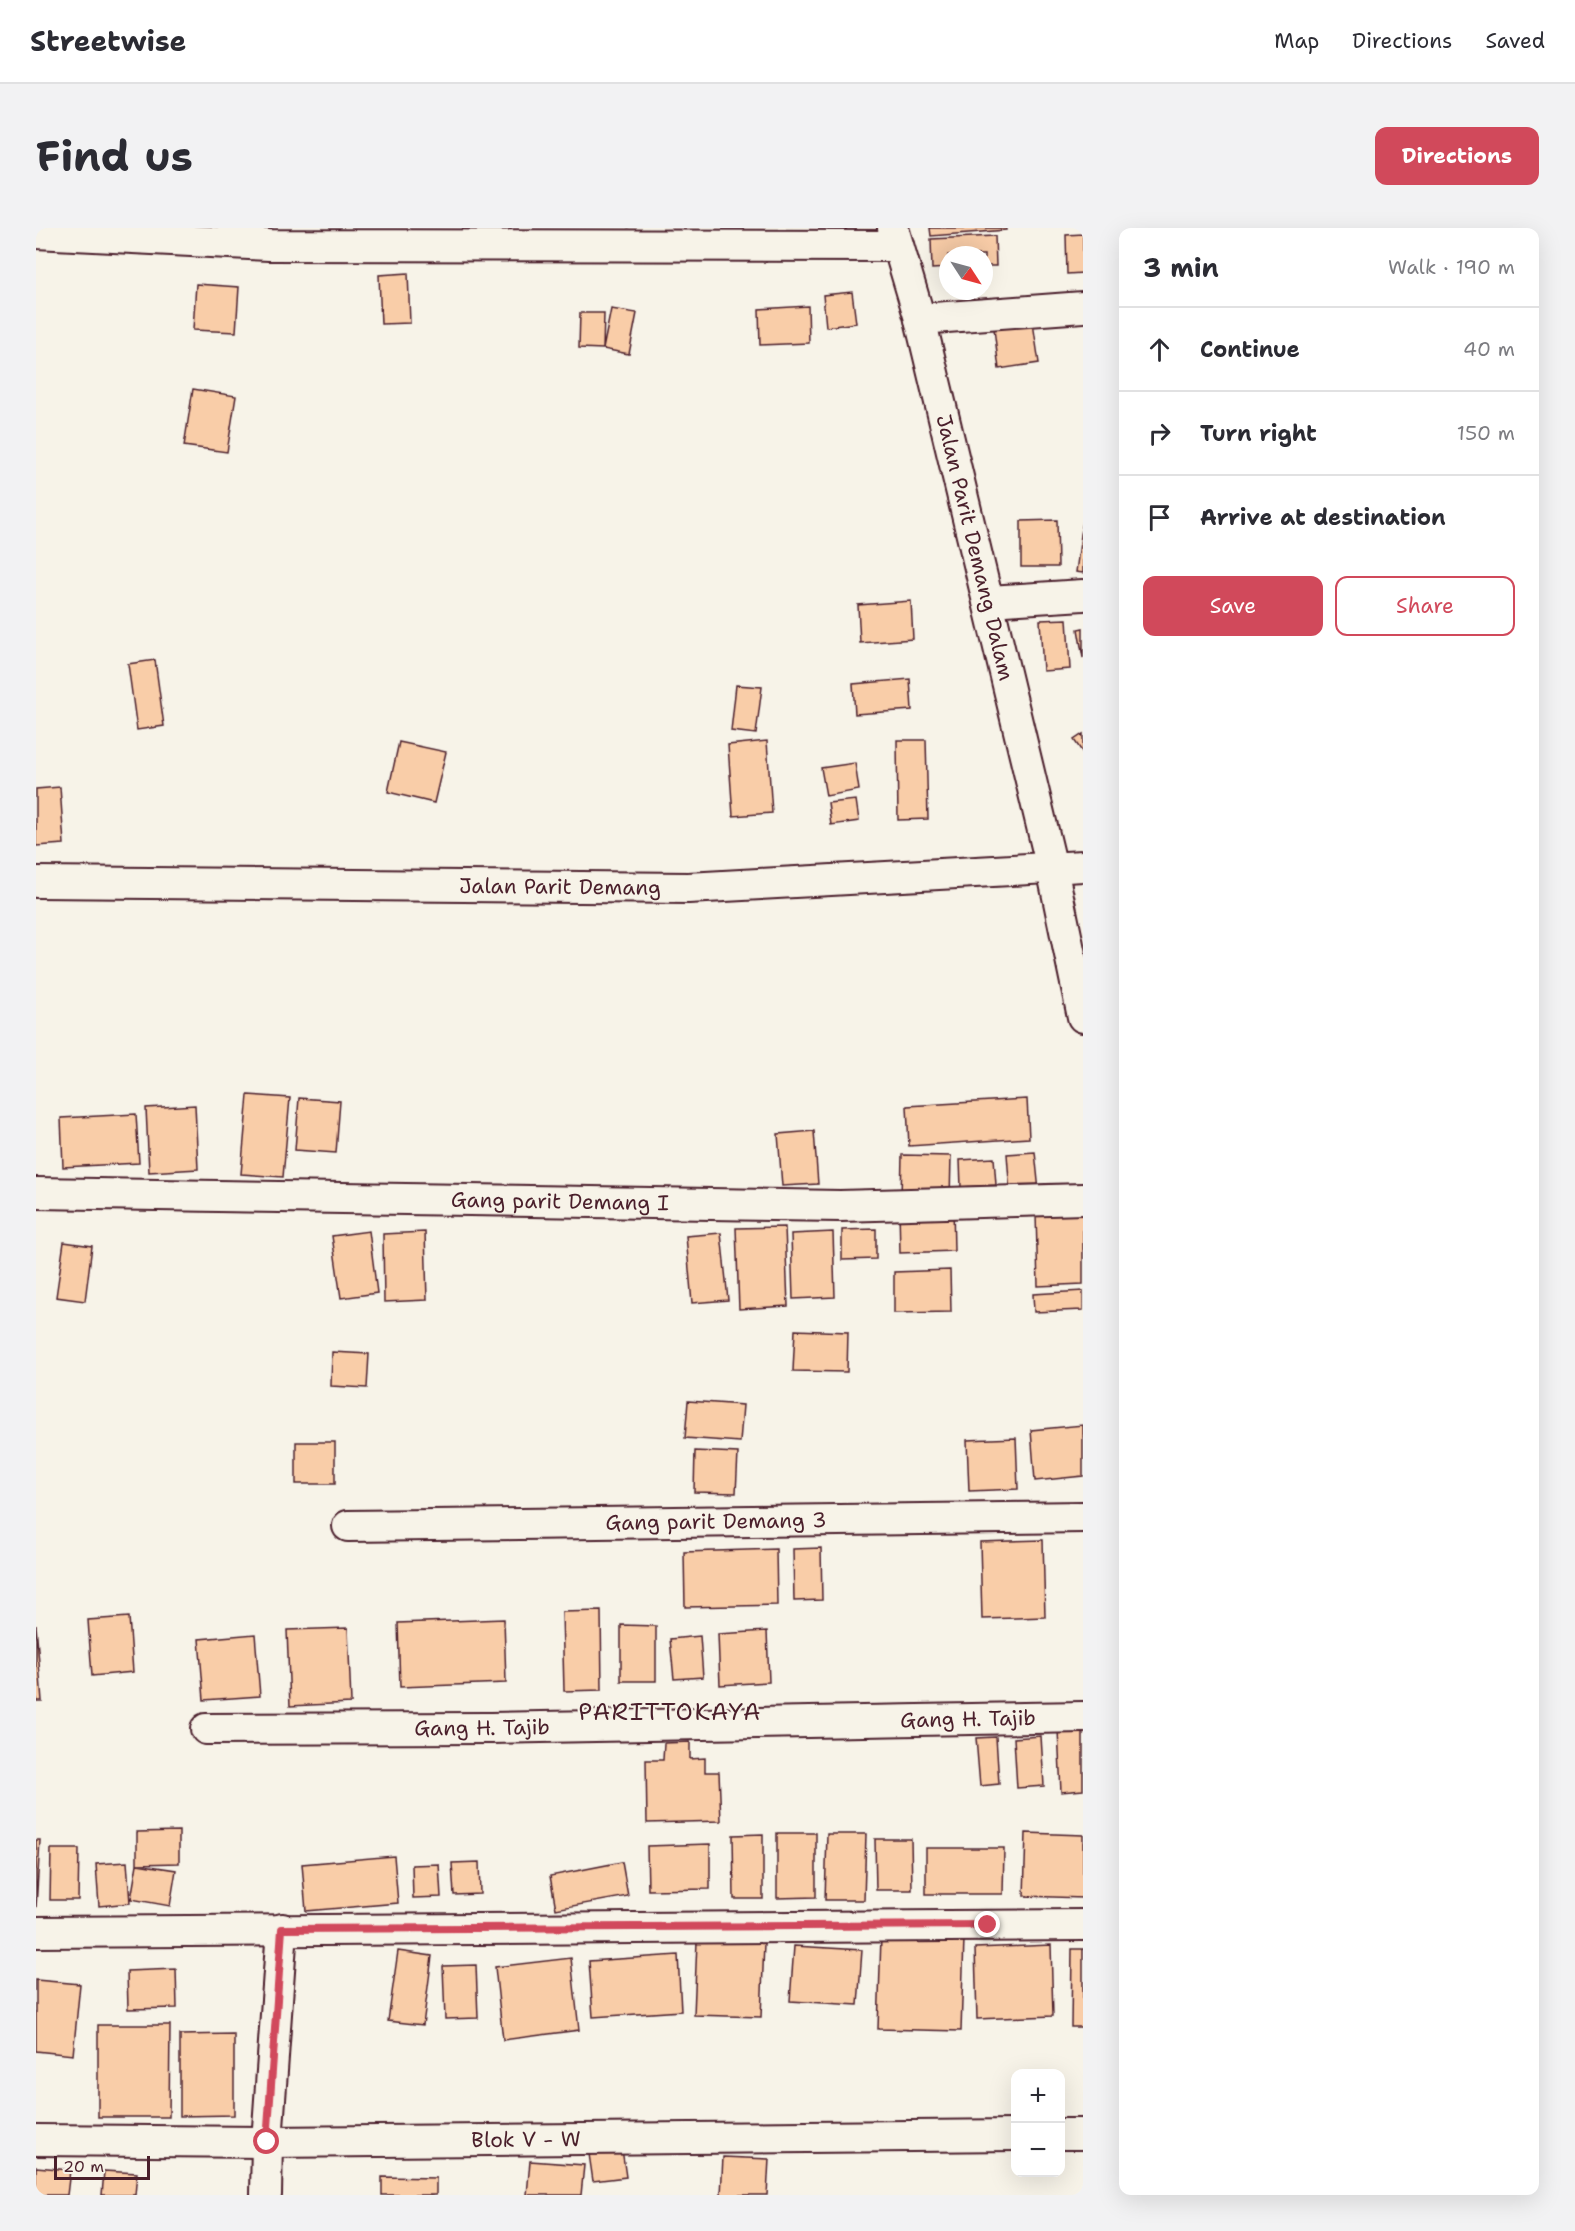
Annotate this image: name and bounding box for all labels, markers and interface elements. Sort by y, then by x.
text: Streetwise [30,22,186,60]
text: Map [1274,27,1319,55]
text: Directions [1352,27,1452,55]
text: Saved [1485,27,1545,55]
button: Directions [1375,127,1539,185]
text: Find us [36,128,193,184]
north arrow [939,246,993,300]
text: 3 min [1143,250,1219,285]
text: Walk · 190 m [1388,254,1515,280]
icon: ahead [1143,333,1176,366]
text: Continue [1200,335,1300,364]
text: 40 m [1463,336,1515,362]
street label: Jalan Parit Demang Dalam [929,412,1020,684]
icon: right [1143,417,1176,450]
text: Turn right [1200,419,1317,448]
text: 150 m [1457,420,1515,446]
icon: arrive [1143,501,1176,534]
text: Arrive at destination [1200,503,1446,532]
button: Save [1143,576,1323,636]
button: Share [1335,576,1515,636]
street label: Jalan Parit Demang [459,872,661,902]
street label: Gang parit Demang I [451,1186,669,1217]
street label: Gang parit Demang 3 [605,1506,827,1537]
district label: PARITTOKAYA [578,1696,762,1728]
street label: Gang H. Tajib [900,1704,1036,1734]
street label: Gang H. Tajib [414,1713,550,1742]
route end [974,1911,1000,1937]
map controls [1011,2069,1065,2177]
button: + [1011,2069,1065,2123]
button: − [1011,2123,1065,2177]
street label: Blok V - W [471,2125,581,2154]
route start [253,2128,279,2154]
scale bar [54,2153,150,2180]
text: 20 m [63,2156,104,2177]

